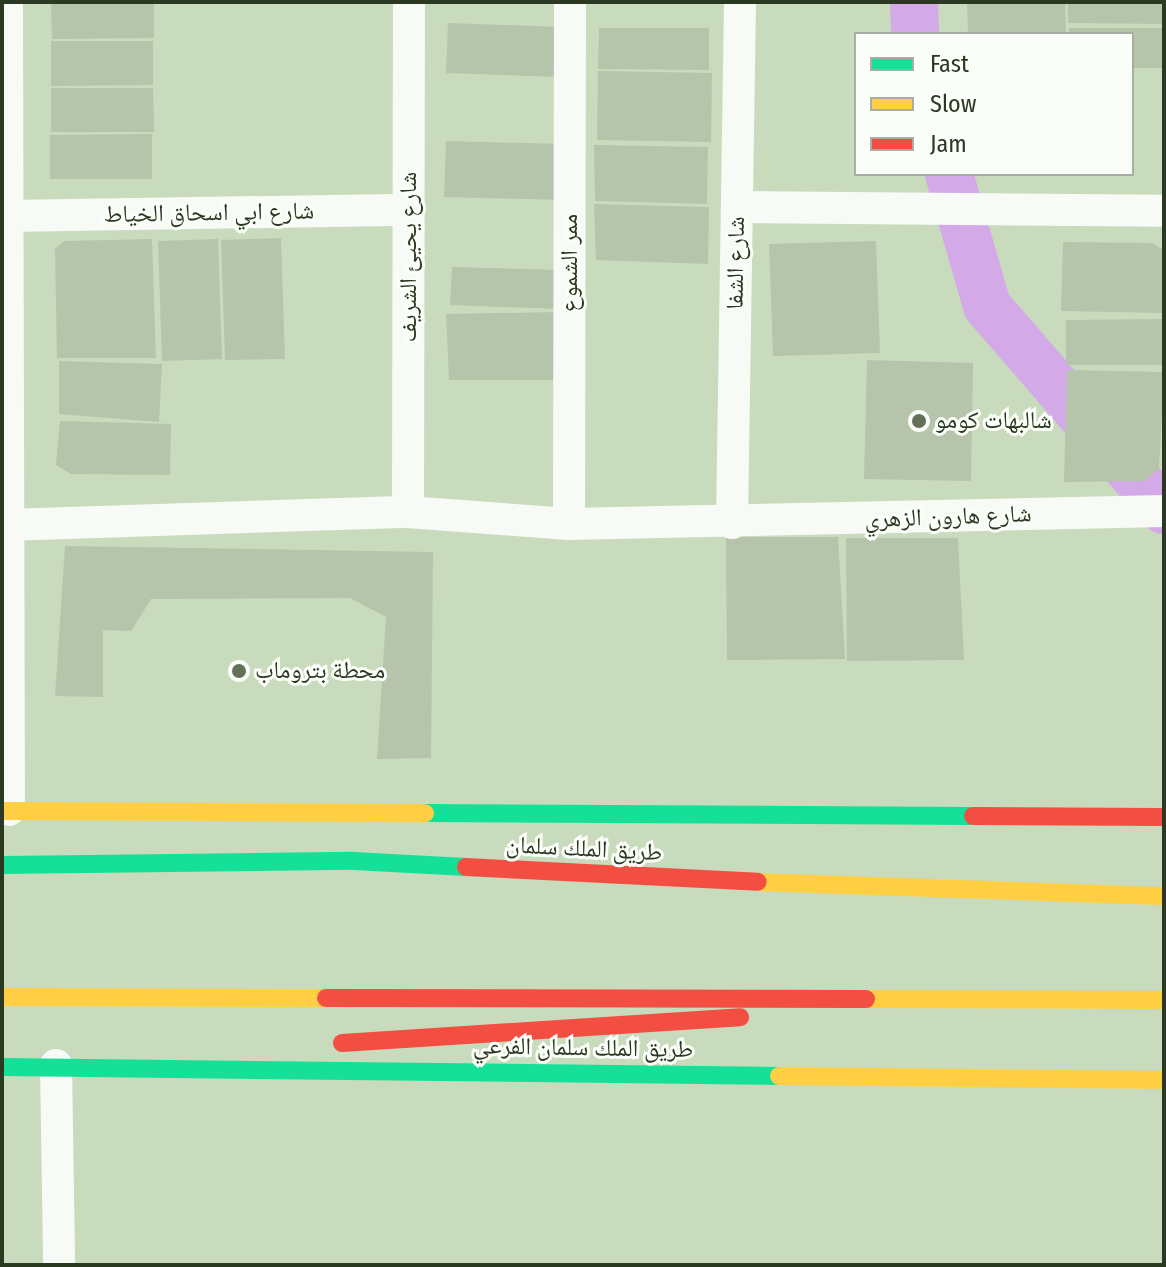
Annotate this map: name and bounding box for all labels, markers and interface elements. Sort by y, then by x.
legend [854,32,1134,176]
text: Fast [930,50,969,78]
text: Slow [930,90,976,118]
text: Jam [930,130,967,158]
street label: شارع يحيئ الشريف [395,172,423,342]
street label: شارع ابي اسحاق الخياط [104,197,314,229]
street label: ممر الشموع [556,214,584,312]
street label: شارع الشفا [721,216,751,310]
place label: شالبهات كومو [935,407,1052,435]
marker: شالبهات كومو [910,412,928,430]
street label: شارع هارون الزهري [864,500,1032,534]
place label: محطة بتروماب [255,657,385,685]
marker: محطة بتروماب [230,662,248,680]
street label: طريق الملك سلمان [505,831,663,867]
street label: طريق الملك سلمان الفرعي [473,1032,693,1064]

